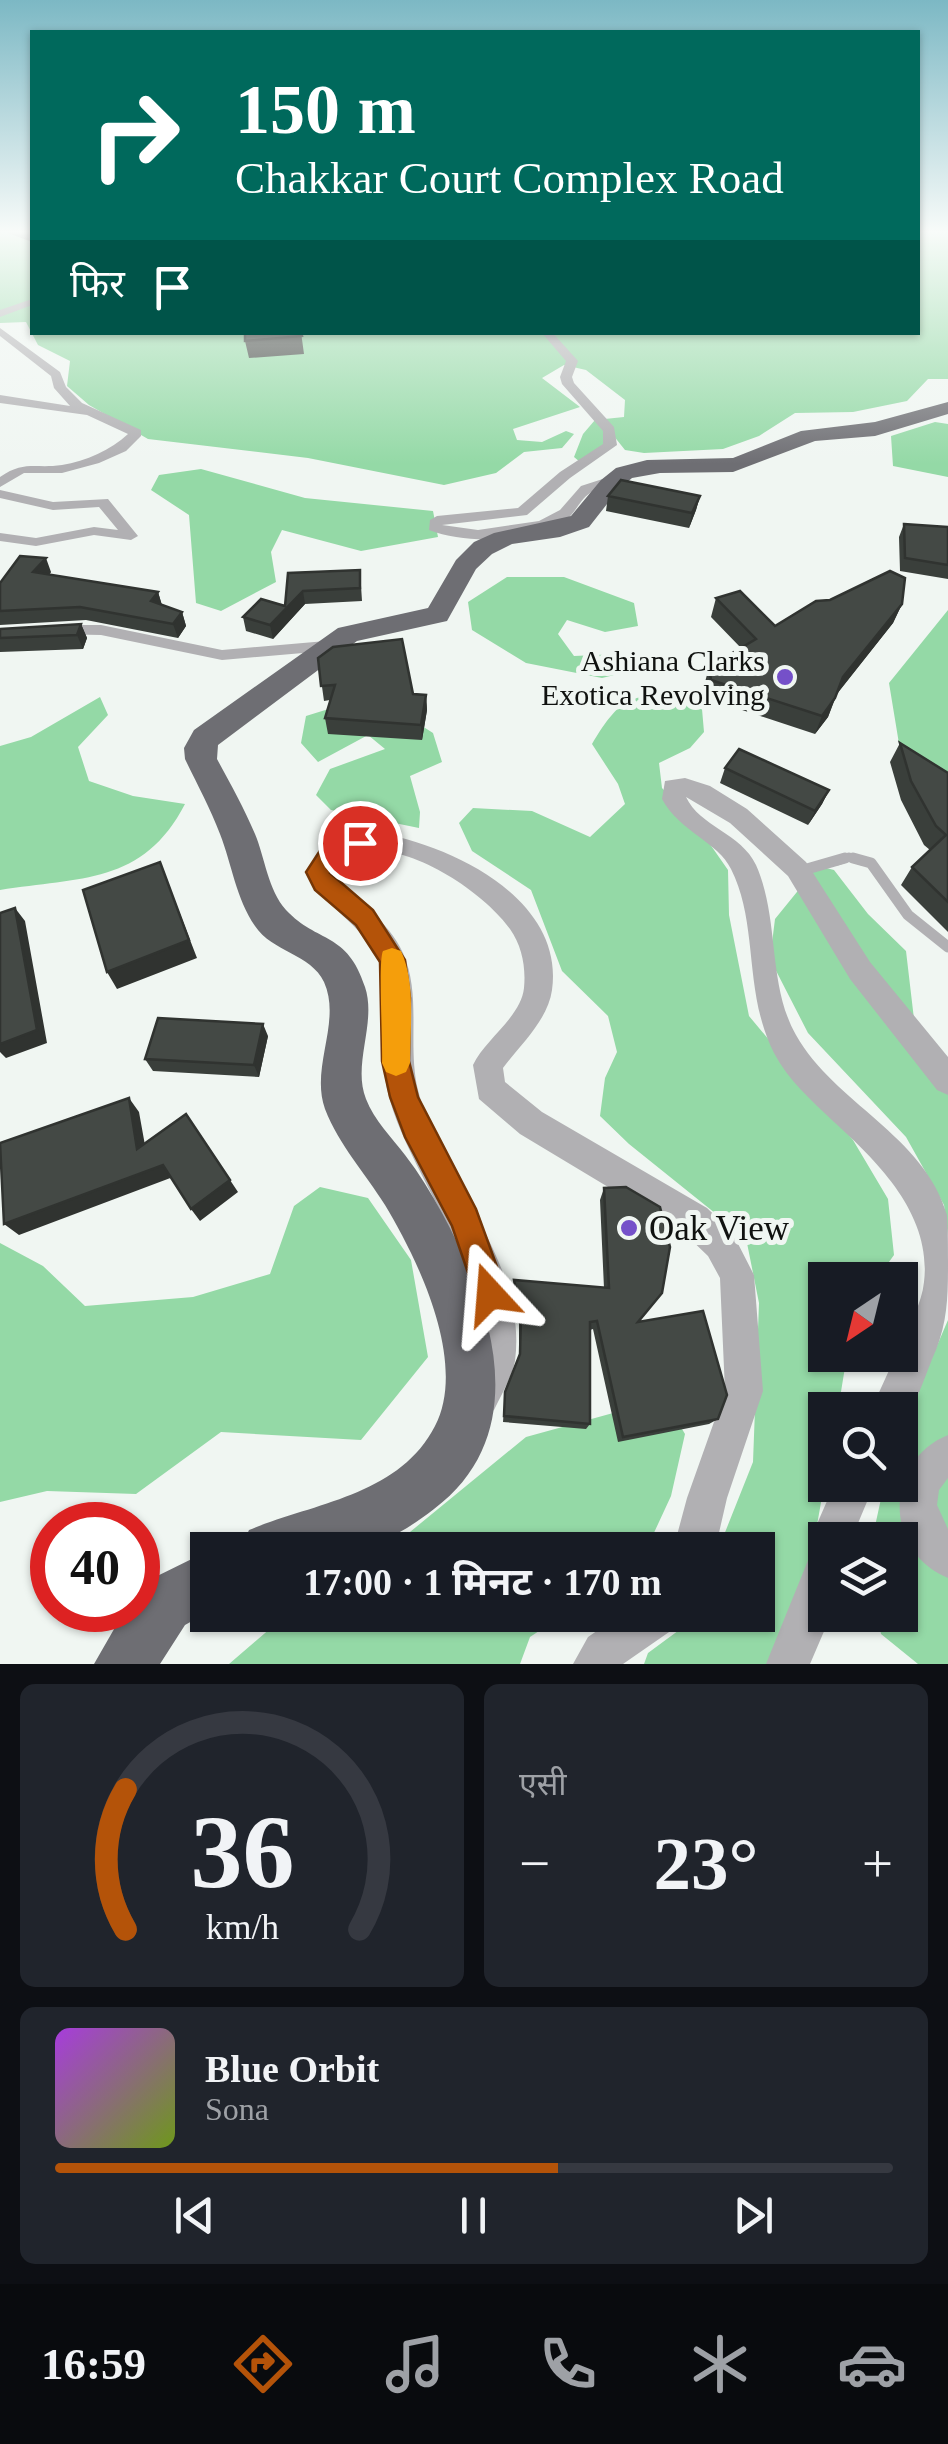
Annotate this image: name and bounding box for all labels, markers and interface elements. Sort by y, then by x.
icon: right [70,70,200,200]
text: 150 m [235,71,416,148]
text: Chakkar Court Complex Road [235,153,784,203]
icon: arrive [145,260,200,315]
text: फिर [70,263,125,305]
place label: Ashiana Clarks Exotica Revolving [541,644,765,711]
marker: Ashiana Clarks Exotica Revolving [774,666,796,688]
pin [318,801,403,886]
icon: arrive [333,816,388,871]
place label: Oak View [649,1209,790,1248]
marker: Oak View [618,1217,640,1239]
position arrow [438,1242,542,1346]
north arrow [808,1262,918,1372]
map controls [808,1262,918,1632]
button: search [808,1392,918,1502]
speed limit sign: 40 [30,1502,160,1632]
button: layers [808,1522,918,1632]
text: 17:00 · 1 मिनट · 170 m [303,1561,662,1603]
text: एसी [519,1766,567,1802]
text: 36 [190,1794,294,1909]
text: 23° [654,1822,759,1905]
text: − [519,1833,550,1894]
text: + [862,1833,893,1894]
text: km/h [205,1907,279,1947]
text: Blue Orbit [205,2048,379,2090]
text: Sona [205,2091,269,2127]
icon: previous [167,2188,222,2243]
icon: pause [446,2188,501,2243]
icon: next [726,2188,781,2243]
icon: directions [228,2329,298,2399]
icon: music [380,2329,450,2399]
icon: phone [533,2329,603,2399]
icon: climate [685,2329,755,2399]
icon: car [837,2329,907,2399]
text: 16:59 [41,2339,146,2389]

